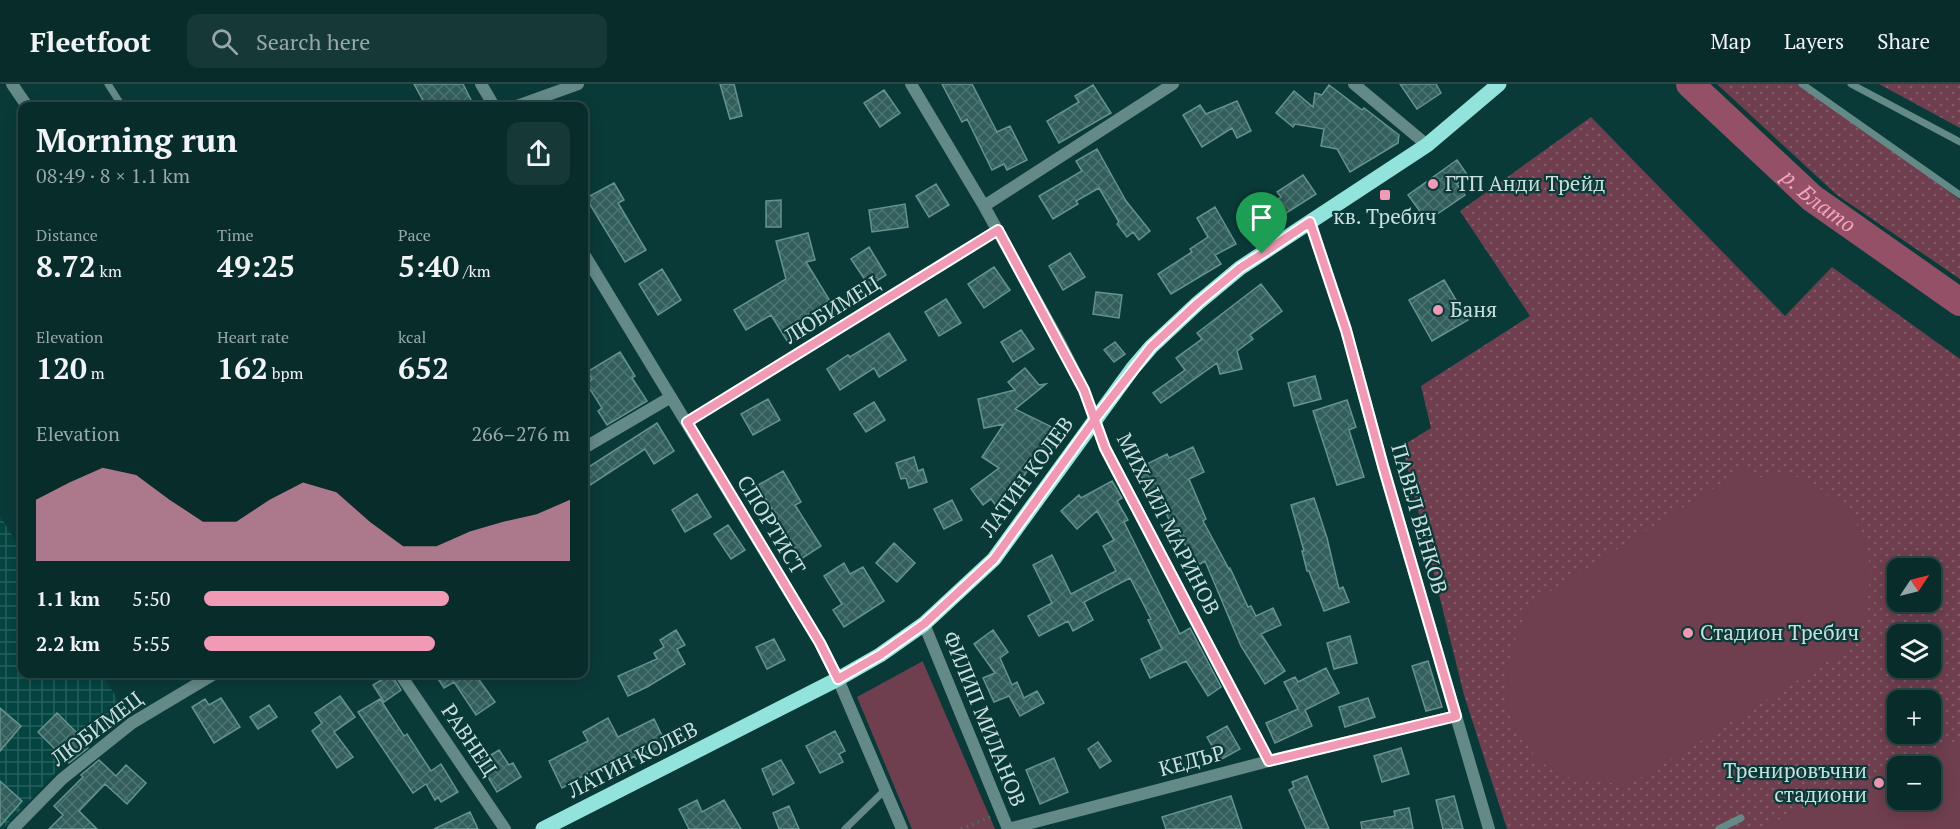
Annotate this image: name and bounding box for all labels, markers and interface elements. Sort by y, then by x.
search box [187,14,607,68]
text: Fleetfoot [30,23,151,60]
icon: search [208,25,241,58]
text: Search here [256,27,370,56]
text: Map [1710,27,1751,55]
text: Layers [1784,27,1844,55]
text: Share [1877,27,1930,55]
text: Morning run [36,118,238,161]
button: share [507,122,570,185]
text: 08:49 · 8 × 1.1 km [36,162,190,189]
water label: р. Блато [1776,162,1862,239]
place label: ГТП Анди Трейд [1445,169,1605,197]
marker: ГТП Анди Трейд [1426,177,1440,191]
marker: кв. Требич [1378,188,1392,202]
pin [1236,192,1287,254]
icon: arrive [1245,201,1278,234]
place label: кв. Требич [1333,202,1437,230]
text: Distance [36,224,98,246]
text: Time [217,224,254,246]
text: Pace [398,224,431,246]
text: 8.72 [36,246,96,286]
text: 49:25 [217,246,295,286]
text: 5:40 [398,246,459,286]
text: km [96,260,122,282]
text: /km [459,260,491,282]
street label: ЛЮБИМЕЦ [777,268,885,350]
place label: Баня [1450,295,1497,323]
marker: Баня [1431,303,1445,317]
text: Elevation [36,326,103,348]
text: Heart rate [217,326,289,348]
text: kcal [398,326,426,348]
text: 120 [36,348,87,388]
text: 162 [217,348,268,388]
text: 652 [398,348,449,388]
text: m [87,362,105,384]
text: bpm [268,362,303,384]
street label: ЛАТИН КОЛЕВ [973,411,1079,543]
text: Elevation [36,420,120,447]
text: 266–276 m [471,420,570,447]
street label: МИХАИЛ МАРИНОВ [1111,428,1227,619]
street label: ПАВЕЛ ВЕНКОВ [1385,440,1455,597]
street label: СПОРТИСТ [731,470,812,579]
north arrow [1887,558,1941,612]
map controls [1887,558,1941,810]
text: 1.1 km [36,585,100,612]
text: 5:50 [132,585,171,612]
place label: Стадион Требич [1700,618,1859,646]
button: layers [1887,624,1941,678]
marker: Стадион Требич [1681,626,1695,640]
street label: ФИЛИП МИЛАНОВ [937,627,1033,811]
text: 2.2 km [36,630,100,657]
text: 5:55 [132,630,171,657]
street label: ЛЮБИМЕЦ [44,684,148,772]
button: + [1887,690,1941,744]
street label: РАВНЕЦ [436,698,504,781]
street label: ЛАТИН КОЛЕВ [562,714,702,804]
street label: КЕДЪР [1156,738,1228,782]
place label: Тренировъчни стадиони [1723,756,1867,808]
button: − [1887,756,1941,810]
marker: Тренировъчни стадиони [1872,776,1886,790]

